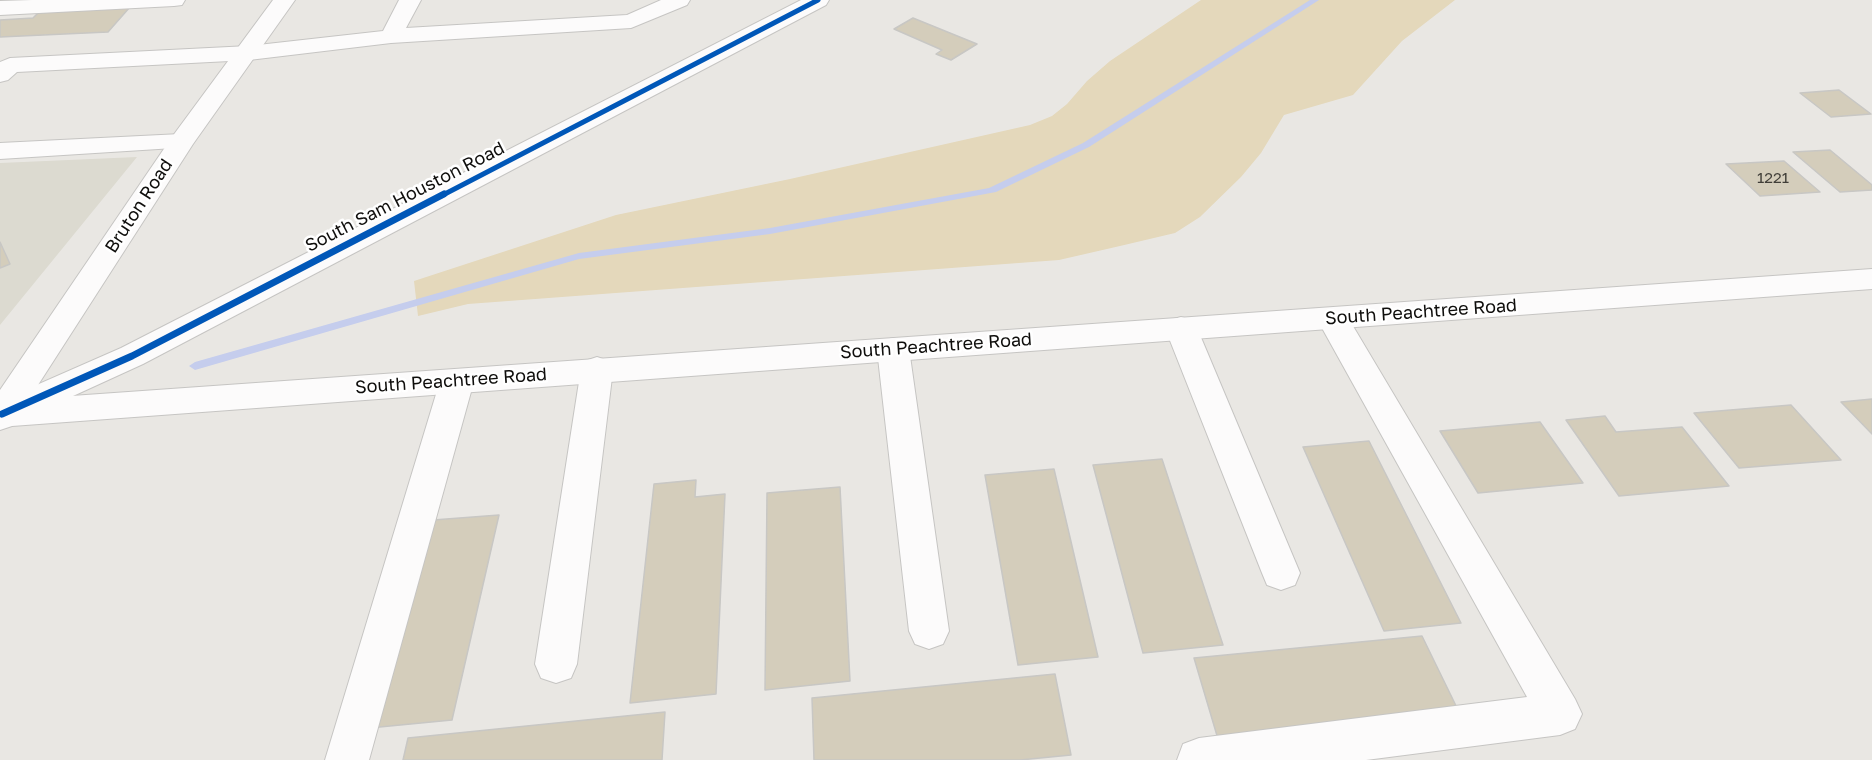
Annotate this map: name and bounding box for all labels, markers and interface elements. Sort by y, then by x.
street label: South Sam Houston Road [302,137,508,257]
street label: Bruton Road [101,155,177,257]
house number: 1221 [1757,169,1789,187]
street label: South Peachtree Road [1324,295,1518,329]
street label: South Peachtree Road [839,329,1033,363]
street label: South Peachtree Road [354,364,548,398]

